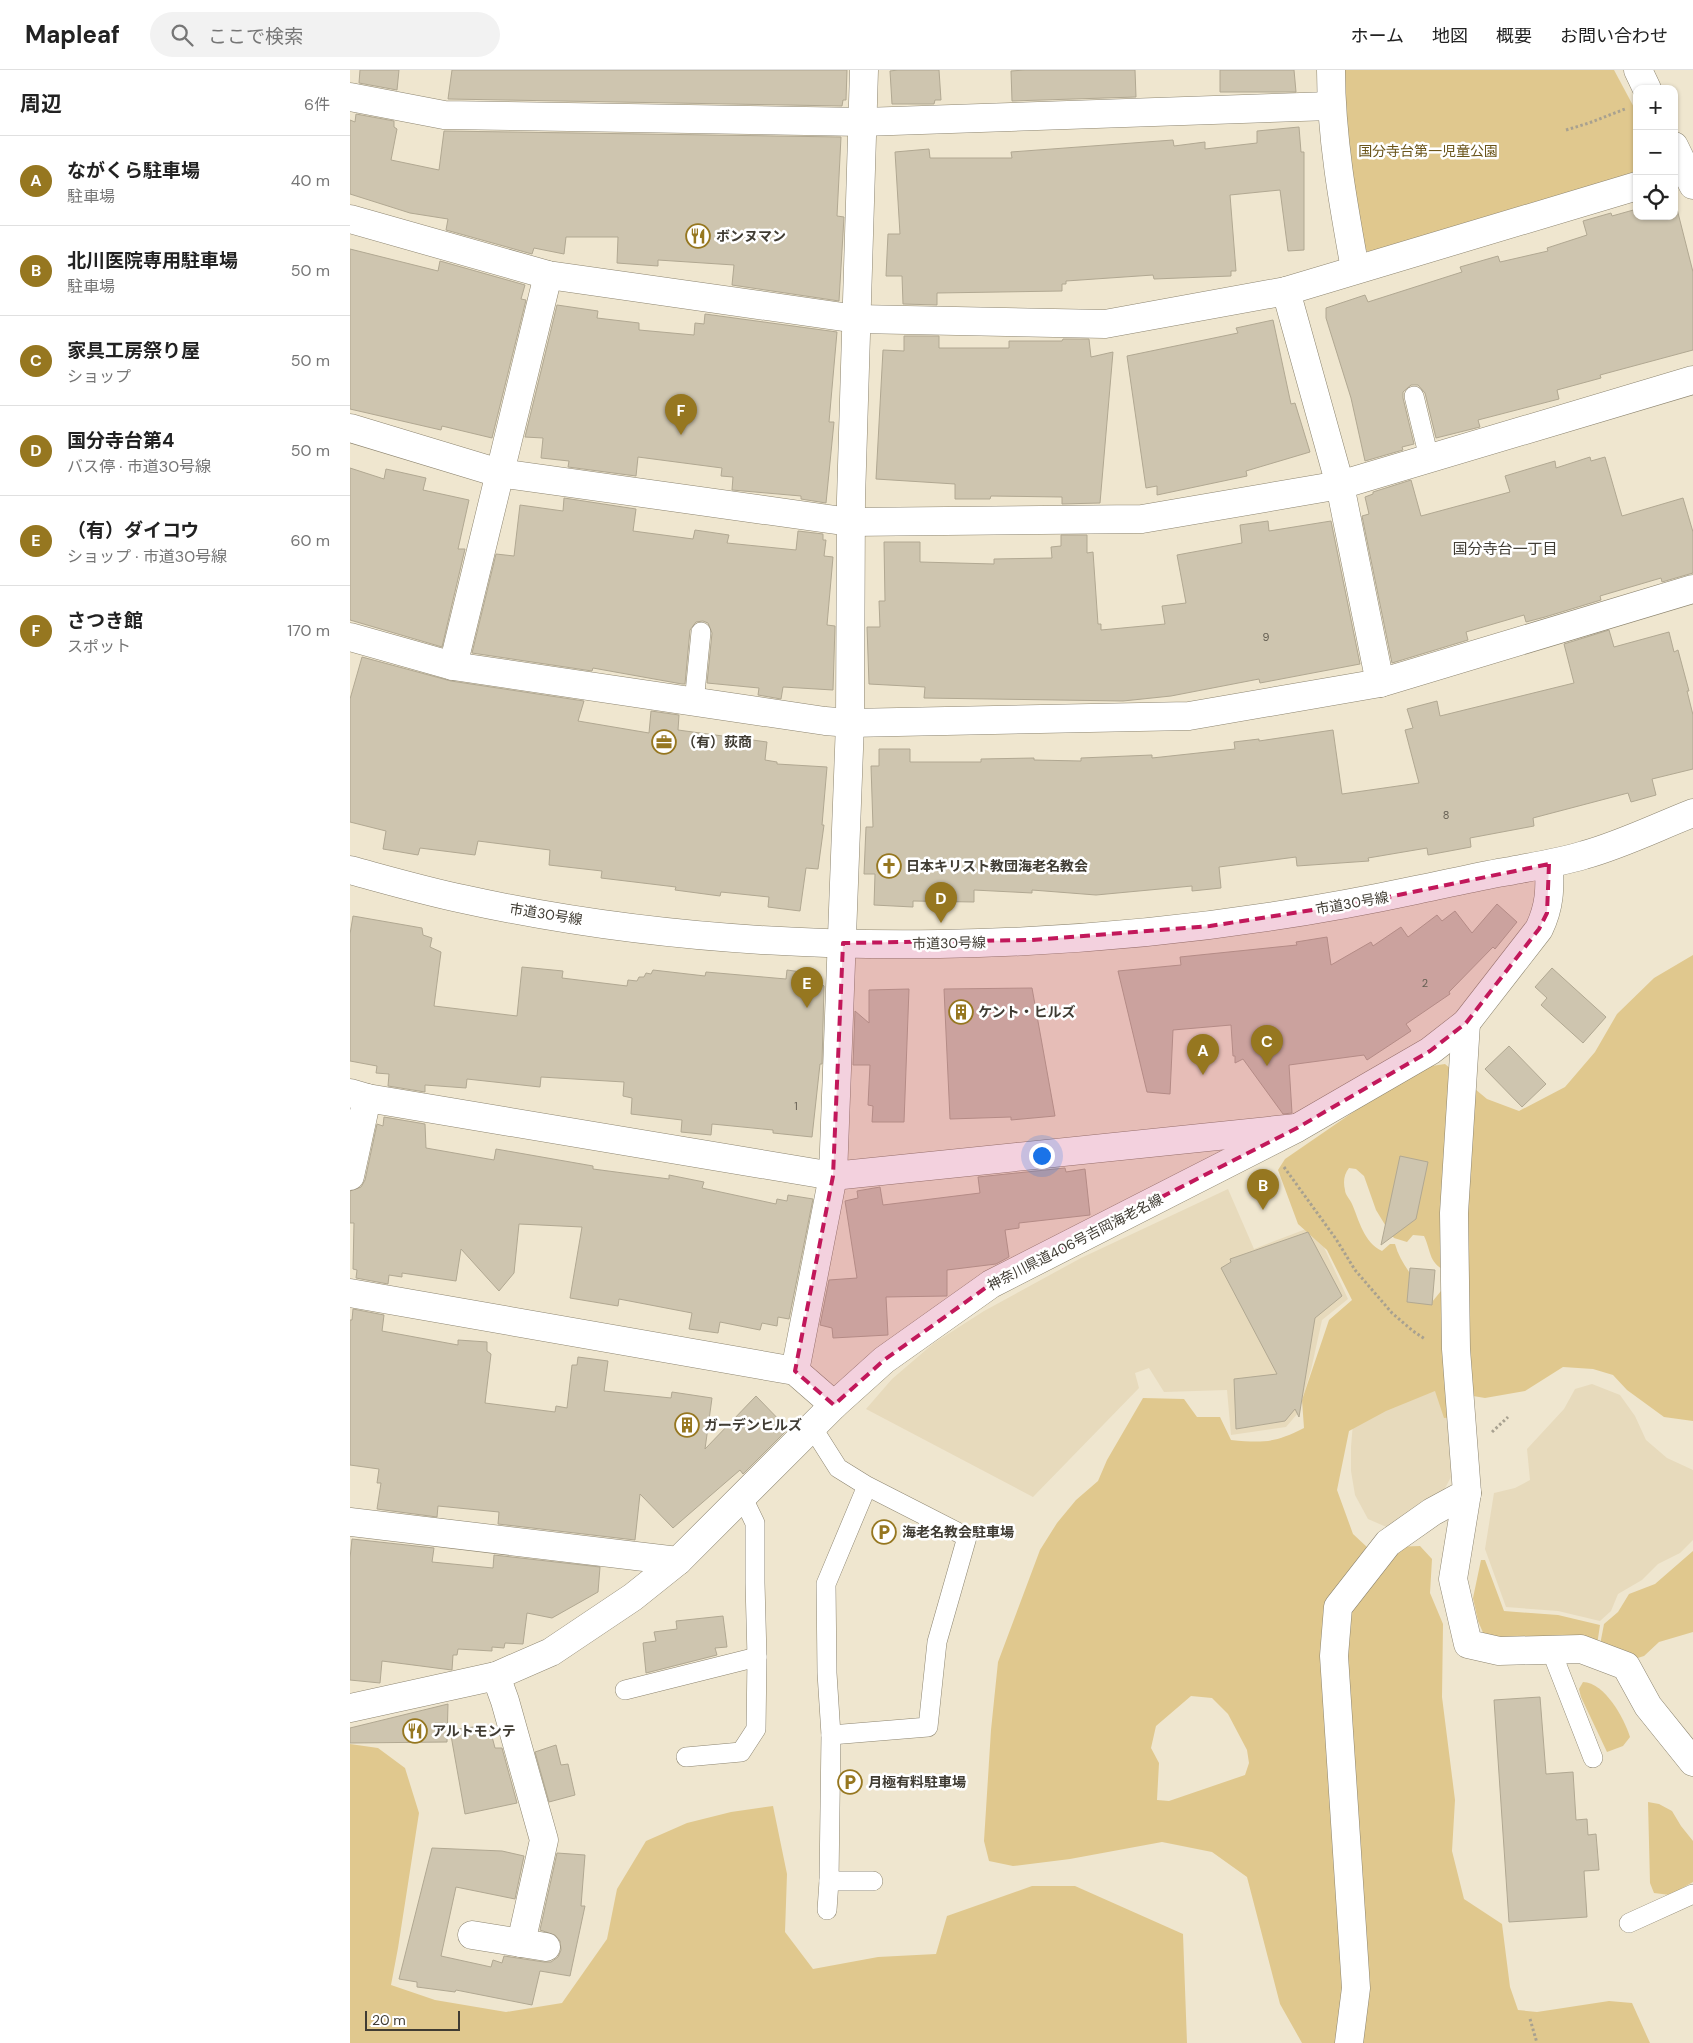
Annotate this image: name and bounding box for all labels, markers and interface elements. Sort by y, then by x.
search box [150,12,500,57]
text: Mapleaf [25,19,120,50]
icon: search [168,21,196,49]
text: ここで検索 [208,24,303,49]
text: ホーム [1351,24,1404,48]
text: 地図 [1432,24,1468,48]
text: 概要 [1496,24,1532,48]
text: お問い合わせ [1560,24,1668,48]
map controls [1633,85,1678,220]
button: + [1633,85,1678,130]
text: 周辺 [20,90,62,118]
text: 6件 [304,94,330,115]
button: − [1633,130,1678,175]
park label: 国分寺台第一児童公園 [1358,142,1498,160]
text: ながくら駐車場 [67,158,200,183]
text: A [30,170,42,191]
text: 40 m [291,170,330,191]
button: locate [1633,175,1678,220]
text: 駐車場 [67,186,115,207]
restaurant icon: ボンヌマン [685,223,711,249]
place label: ボンヌマン [716,227,786,245]
text: 北川医院専用駐車場 [67,248,238,273]
text: B [31,260,41,281]
text: 50 m [291,260,330,281]
text: 駐車場 [67,276,115,297]
text: 家具工房祭り屋 [67,338,200,363]
text: C [30,350,42,371]
text: 50 m [291,350,330,371]
text: ショップ [67,366,131,387]
pin: F [665,394,697,435]
text: 国分寺台第4 [67,428,174,453]
text: D [30,440,42,461]
text: 50 m [291,440,330,461]
text: バス停 · 市道30号線 [67,456,211,477]
text: （有）ダイコウ [67,518,199,543]
text: E [31,530,41,551]
text: 60 m [290,530,330,551]
district label: 国分寺台一丁目 [1452,539,1558,559]
text: ショップ · 市道30号線 [67,546,227,567]
text: さつき館 [67,608,143,633]
text: F [32,620,40,641]
text: 170 m [287,620,330,641]
house number: 9 [1263,630,1270,644]
text: スポット [67,636,131,657]
office icon: （有）荻商 [651,729,677,755]
place label: （有）荻商 [682,733,752,751]
house number: 8 [1443,808,1449,822]
church icon: 日本キリスト教団海老名教会 [876,853,902,879]
place label: 日本キリスト教団海老名教会 [906,857,1088,875]
pin: D [925,882,957,923]
street label: 市道30号線 [1314,888,1390,918]
street label: 市道30号線 [508,899,584,929]
street label: 市道30号線 [912,933,986,953]
pin: E [791,967,823,1008]
house number: 2 [1422,976,1428,990]
building icon: ケント・ヒルズ [948,999,974,1025]
place label: ケント・ヒルズ [978,1003,1076,1021]
pin: C [1251,1025,1283,1066]
pin: A [1187,1034,1219,1075]
house number: 1 [794,1099,798,1113]
your location [1029,1143,1055,1169]
pin: B [1247,1169,1279,1210]
street label: 神奈川県道406号吉岡海老名線 [984,1190,1166,1294]
building icon: ガーデンヒルズ [674,1412,700,1438]
place label: ガーデンヒルズ [704,1416,802,1434]
parking icon: 海老名教会駐車場 [871,1519,897,1545]
place label: 海老名教会駐車場 [902,1523,1014,1541]
restaurant icon: アルトモンテ [402,1718,428,1744]
place label: アルトモンテ [432,1722,516,1740]
parking icon: 月極有料駐車場 [837,1769,863,1795]
place label: 月極有料駐車場 [868,1773,966,1791]
scale bar [365,2008,460,2031]
text: 20 m [372,2011,406,2029]

